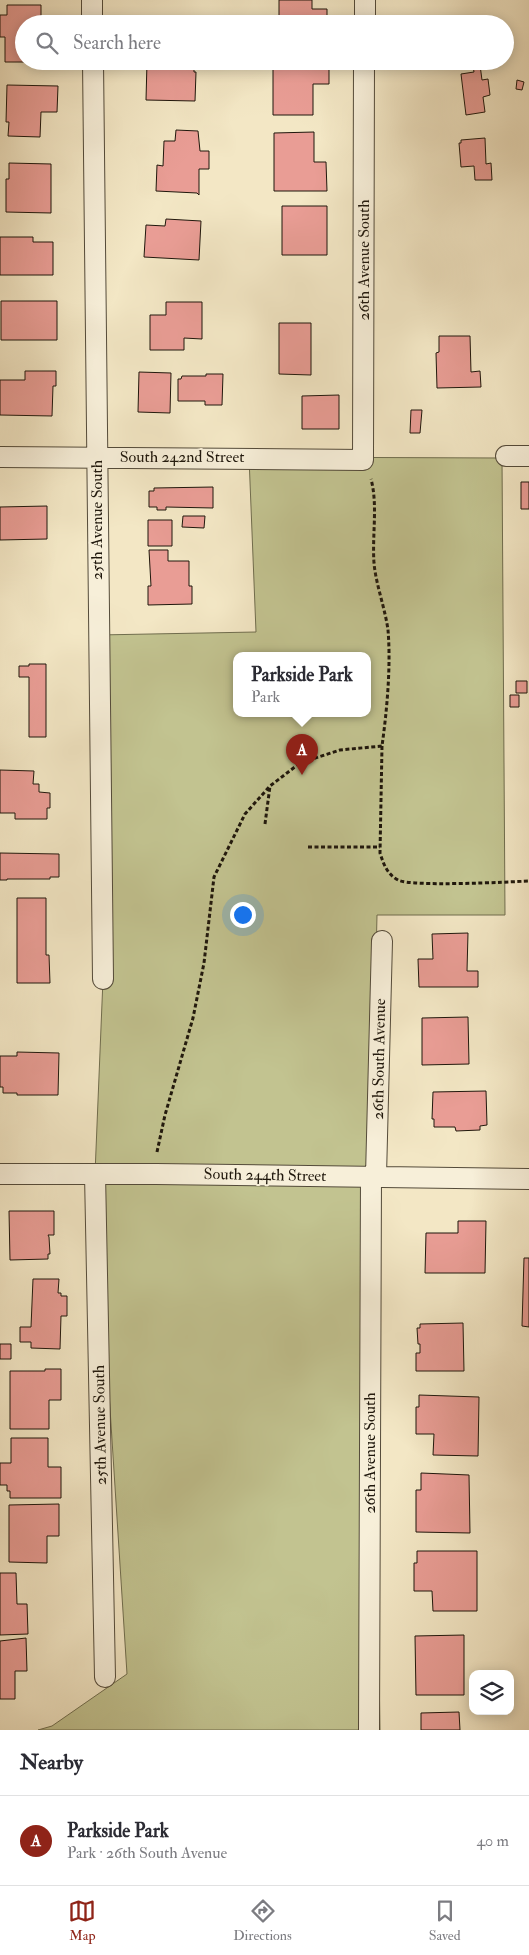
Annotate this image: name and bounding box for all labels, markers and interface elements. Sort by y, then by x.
search box [15,15,514,70]
icon: search [33,29,61,57]
text: Search here [73,31,161,55]
street label: 26th Avenue South [354,199,374,321]
street label: South 242nd Street [120,447,244,467]
street label: 25th Avenue South [87,459,107,580]
popup [233,652,371,717]
text: Parkside Park [251,663,353,687]
text: Park [251,687,280,707]
pin: A [286,734,318,775]
your location [230,902,256,928]
street label: 26th South Avenue [368,998,390,1120]
street label: South 244th Street [204,1164,326,1186]
street label: 25th Avenue South [89,1364,111,1485]
street label: 26th Avenue South [360,1392,380,1514]
map controls [469,1670,514,1715]
button: layers [469,1670,514,1715]
text: Nearby [20,1749,83,1776]
text: Parkside Park [67,1819,169,1843]
text: A [31,1831,41,1851]
text: 40 m [476,1831,509,1851]
text: Park · 26th South Avenue [67,1843,227,1863]
tab: Map [68,1897,96,1944]
tab: Directions [233,1897,292,1944]
tab: Saved [429,1897,461,1944]

